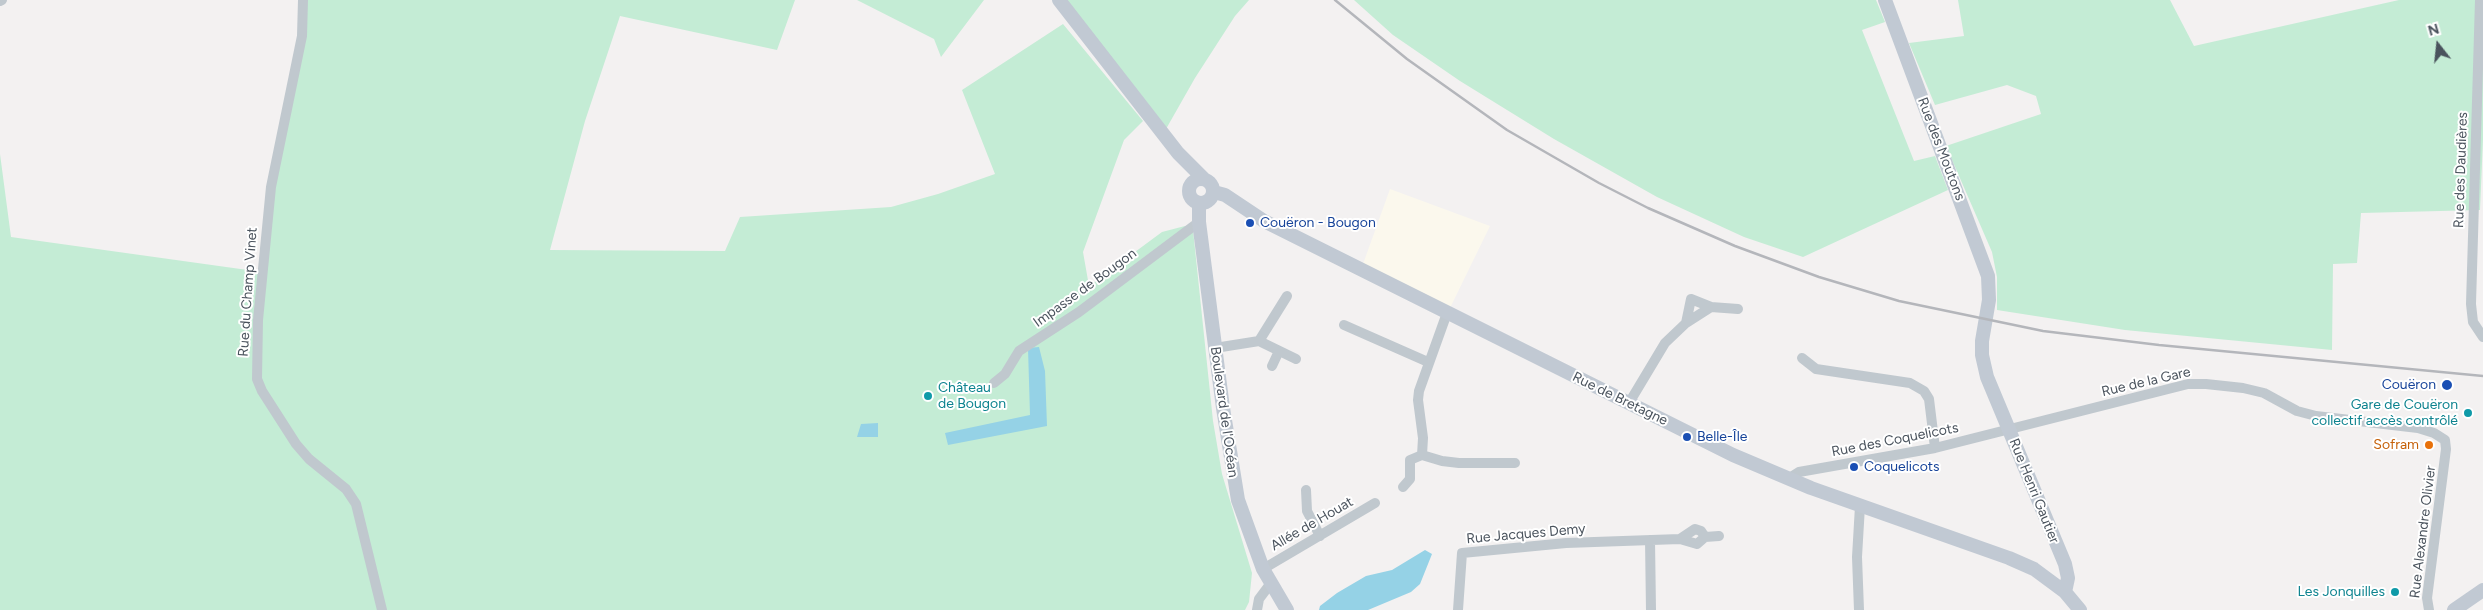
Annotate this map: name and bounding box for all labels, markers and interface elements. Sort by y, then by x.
north arrow [2413,20,2463,70]
text: N [2426,20,2441,40]
street label: Rue des Moutons [1914,95,1968,203]
street label: Rue des Daudières [2451,112,2471,228]
place label: Couëron - Bougon [1260,215,1376,231]
marker: Couëron - Bougon [1244,217,1256,229]
street label: Rue du Champ Vinet [235,227,261,357]
street label: Impasse de Bougon [1030,245,1140,331]
street label: Boulevard de l'Océan [1207,346,1241,478]
street label: Rue de la Gare [2100,364,2192,400]
street label: Rue de Bretagne [1570,369,1670,429]
place label: Couëron [2382,377,2436,393]
marker: Couëron [2440,378,2454,392]
place label: Château de Bougon [938,380,1006,412]
marker: Château de Bougon [922,390,934,402]
place label: Gare de Couëron collectif accès contrôlé [2311,397,2458,430]
marker: Gare de Couëron collectif accès contrôlé [2462,407,2474,419]
street label: Rue des Coquelicots [1830,419,1960,461]
place label: Belle-Île [1697,429,1747,445]
marker: Belle-Île [1681,431,1693,443]
street label: Rue Henri Gautier [2005,436,2063,546]
place label: Sofram [2373,437,2419,453]
marker: Sofram [2423,439,2435,451]
place label: Coquelicots [1864,459,1940,475]
marker: Coquelicots [1848,461,1860,473]
street label: Rue Alexandre Olivier [2407,465,2439,599]
street label: Allée de Houat [1268,494,1356,554]
street label: Rue Jacques Demy [1466,520,1586,548]
place label: Les Jonquilles [2297,584,2385,600]
marker: Les Jonquilles [2389,586,2401,598]

